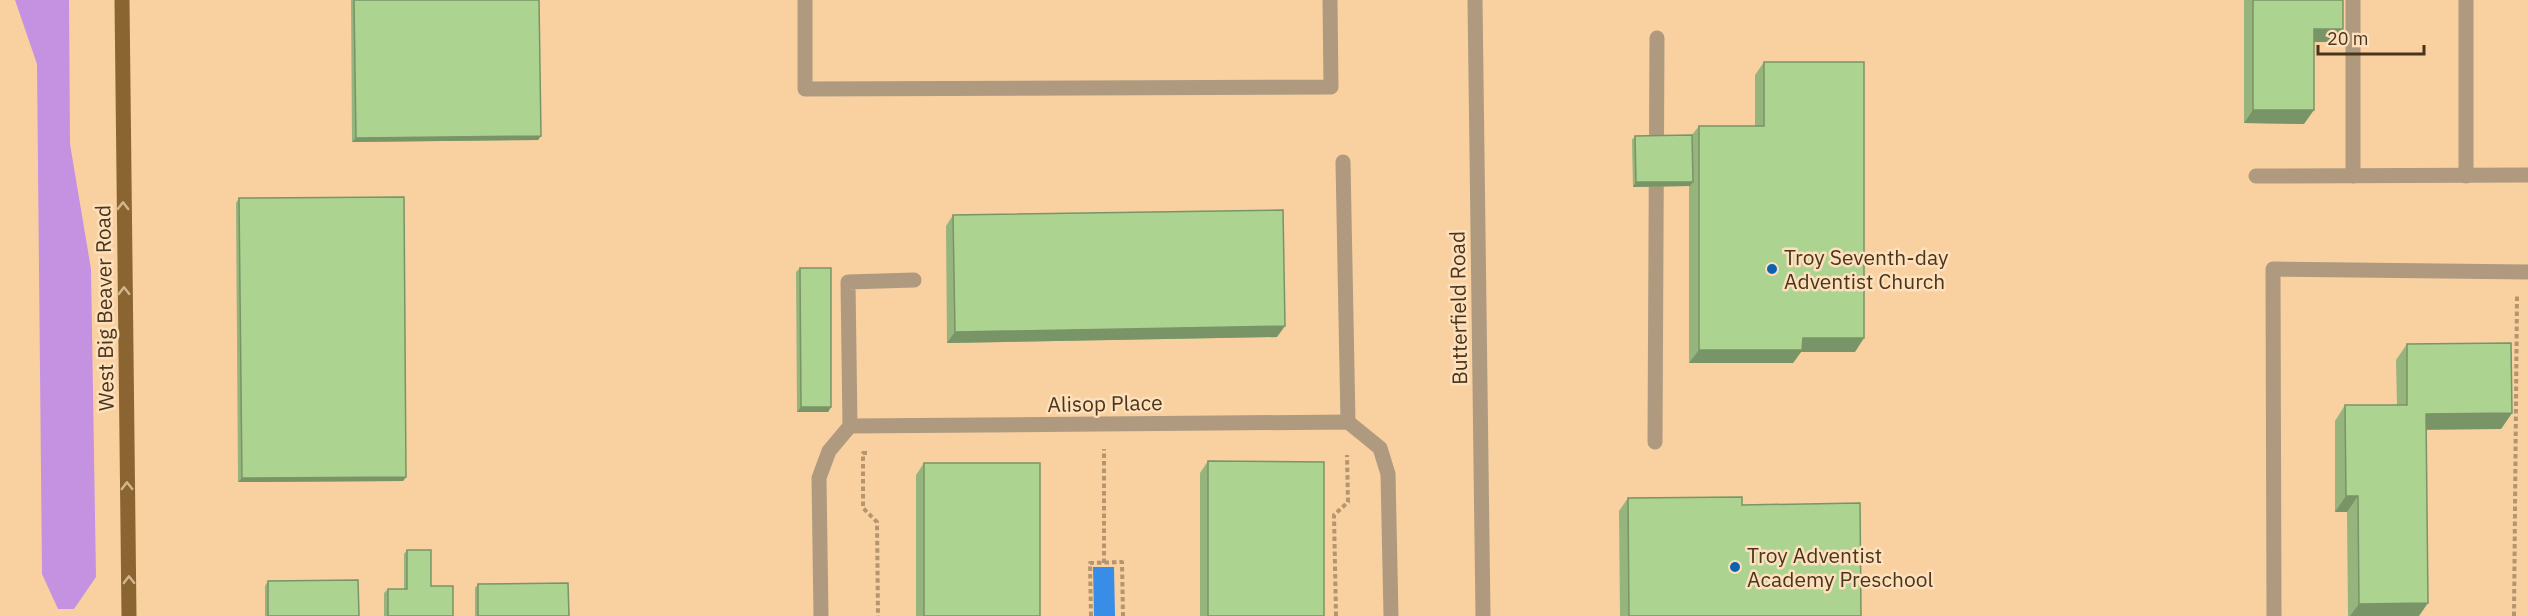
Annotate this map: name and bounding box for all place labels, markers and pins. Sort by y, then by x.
place label: Troy Seventh-day Adventist Church [1784,243,1949,295]
marker: Troy Seventh-day Adventist Church [1765,262,1779,276]
place label: Troy Adventist Academy Preschool [1747,541,1933,593]
marker: Troy Adventist Academy Preschool [1728,560,1742,574]

